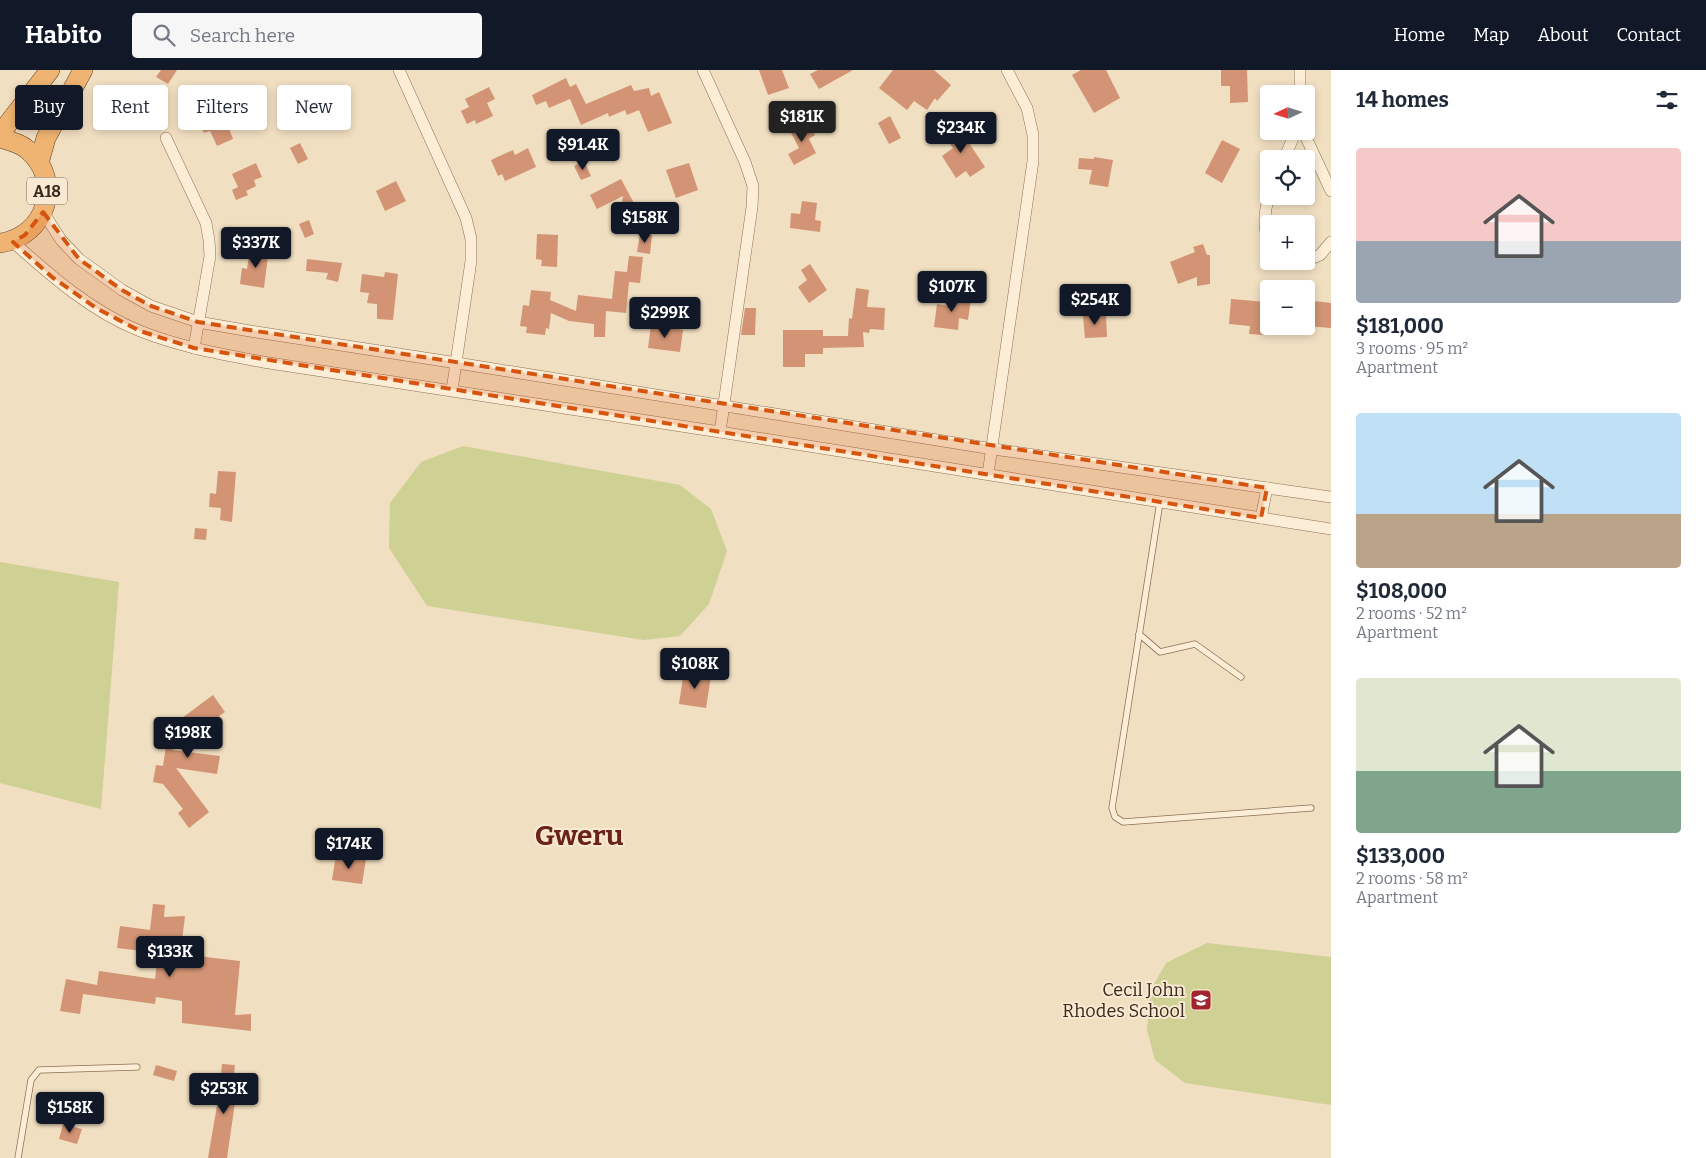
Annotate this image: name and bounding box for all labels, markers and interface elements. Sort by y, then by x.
search box [132,13,482,58]
text: Habito [25,21,102,49]
icon: search [150,21,178,49]
text: Search here [190,24,295,47]
text: Home [1394,24,1445,46]
text: Map [1473,24,1509,46]
text: About [1537,24,1588,46]
text: Contact [1616,24,1681,46]
chip: Buy [15,85,83,130]
chip: Rent [93,85,168,130]
chip: Filters [178,85,267,130]
chip: New [277,85,351,130]
north arrow [1260,85,1315,140]
map controls [1260,85,1315,335]
icon: filters [1653,86,1681,114]
text: 14 homes [1356,87,1449,113]
pin: $181K [767,100,837,143]
text: $181K [780,107,824,126]
pin: $234K [926,112,996,154]
text: $234K [936,118,986,137]
pin: $91.4K [542,128,624,171]
text: $91.4K [558,135,608,154]
button: locate [1260,150,1315,205]
road number: A18 [27,178,67,204]
icon: home [1474,181,1564,271]
pin: $158K [610,202,680,244]
text: $158K [622,208,668,227]
button: + [1260,215,1315,270]
pin: $337K [221,226,291,269]
text: $337K [232,233,280,252]
pin: $107K [917,270,987,313]
text: $107K [929,277,975,296]
button: − [1260,280,1315,335]
pin: $254K [1060,284,1130,326]
text: $254K [1071,290,1119,309]
pin: $299K [630,296,700,339]
text: $299K [640,303,690,322]
text: $181,000 [1356,313,1444,339]
text: 3 rooms · 95 m² [1356,339,1468,358]
text: Apartment [1356,358,1438,377]
icon: home [1474,446,1564,536]
text: $108,000 [1356,578,1447,604]
text: 2 rooms · 52 m² [1356,604,1467,623]
text: Apartment [1356,623,1438,642]
pin: $108K [660,648,730,690]
text: $108K [671,654,719,673]
icon: home [1474,711,1564,801]
pin: $198K [153,716,223,759]
text: $198K [165,723,211,742]
district label: Gweru [535,819,624,852]
pin: $174K [314,828,384,870]
text: $174K [326,834,372,853]
text: $133,000 [1356,843,1445,869]
text: 2 rooms · 58 m² [1356,869,1468,888]
text: Apartment [1356,888,1438,907]
pin: $133K [135,936,205,978]
text: $133K [147,942,193,961]
place label: Cecil John Rhodes School [1062,979,1186,1022]
school or university icon: Cecil John Rhodes School [1189,988,1213,1012]
pin: $253K [189,1072,259,1115]
text: $253K [200,1079,248,1098]
pin: $158K [35,1092,105,1134]
text: $158K [47,1098,93,1117]

